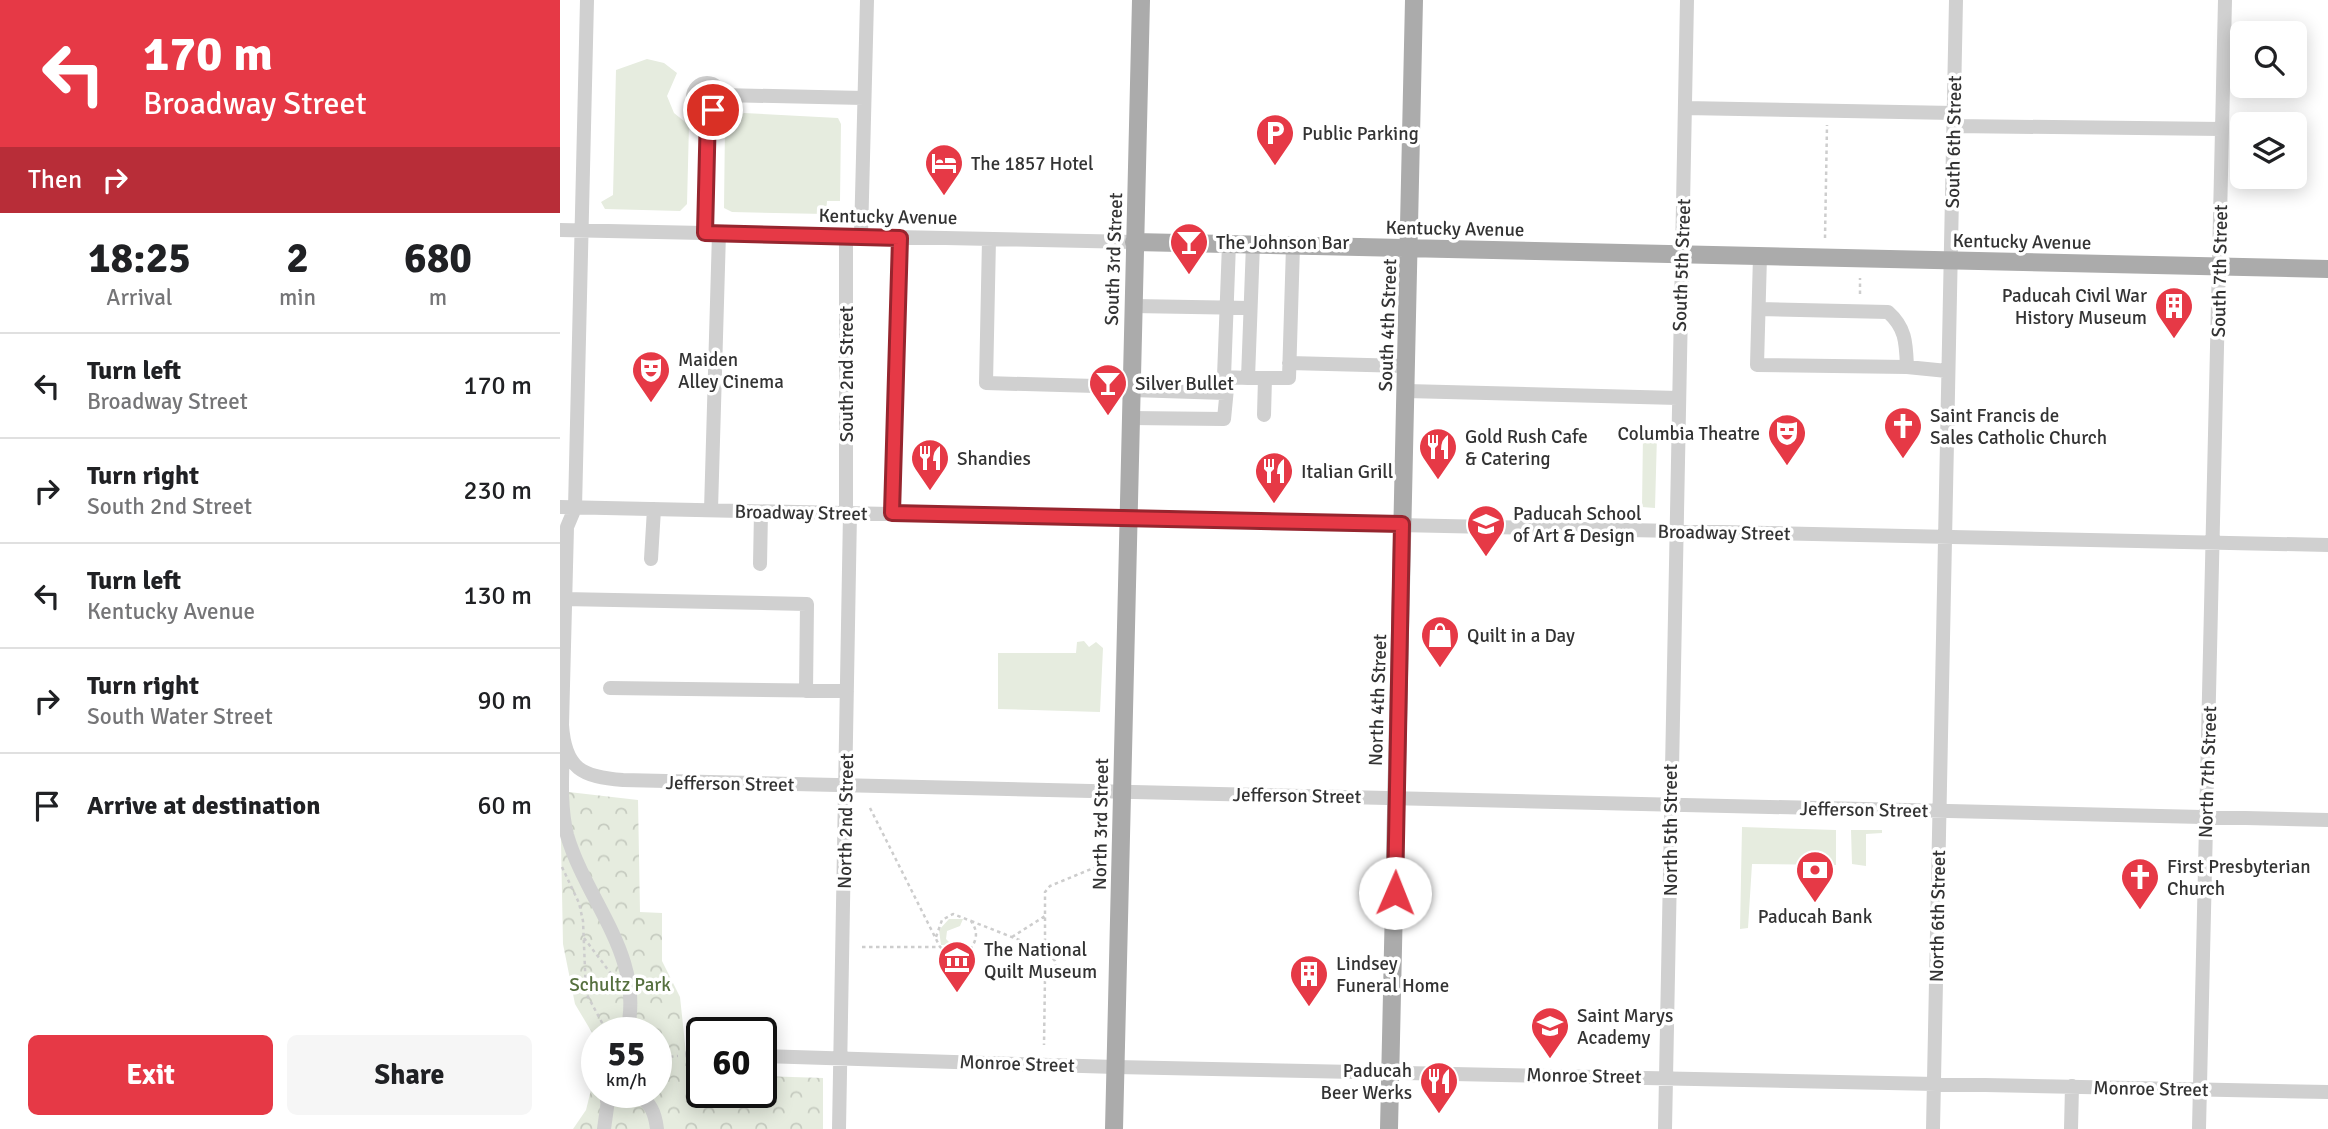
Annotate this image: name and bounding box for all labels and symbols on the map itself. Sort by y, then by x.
street label: South 6th Street [1941,75,1967,209]
pin [683,80,743,140]
parking icon: Public Parking [1254,112,1296,167]
place label: Public Parking [1302,122,1419,146]
hotel icon: The 1857 Hotel [923,142,965,197]
place label: The 1857 Hotel [971,152,1094,176]
street label: South 3rd Street [1100,192,1128,326]
street label: South 5th Street [1668,198,1696,332]
street label: Kentucky Avenue [818,204,958,230]
street label: South 7th Street [2207,204,2233,338]
street label: Kentucky Avenue [1385,216,1525,242]
bar icon: The Johnson Bar [1168,221,1210,276]
street label: Kentucky Avenue [1952,229,2092,255]
place label: The Johnson Bar [1216,231,1349,255]
street label: South 4th Street [1374,258,1402,392]
place label: Paducah Civil War History Museum [2002,284,2147,330]
building icon: Paducah Civil War History Museum [2153,285,2195,340]
street label: South 2nd Street [835,305,859,442]
place label: Maiden Alley Cinema [678,348,784,394]
theatre icon: Maiden Alley Cinema [630,349,672,404]
bar icon: Silver Bullet [1087,362,1129,417]
place label: Silver Bullet [1135,372,1234,396]
place label: Saint Francis de Sales Catholic Church [1930,404,2107,450]
church icon: Saint Francis de Sales Catholic Church [1882,405,1924,460]
theatre icon: Columbia Theatre [1766,412,1808,467]
place label: Columbia Theatre [1617,422,1760,446]
place label: Gold Rush Cafe & Catering [1465,425,1588,471]
restaurant icon: Gold Rush Cafe & Catering [1417,426,1459,481]
restaurant icon: Shandies [909,437,951,492]
place label: Shandies [957,447,1031,471]
restaurant icon: Italian Grill [1253,450,1295,505]
place label: Italian Grill [1301,460,1393,484]
street label: Broadway Street [734,500,868,526]
place label: Paducah School of Art & Design [1513,502,1642,548]
school or university icon: Paducah School of Art & Design [1465,503,1507,558]
street label: Broadway Street [1657,520,1791,546]
shop icon: Quilt in a Day [1419,614,1461,669]
place label: Quilt in a Day [1467,624,1575,648]
street label: North 4th Street [1364,633,1392,767]
street label: North 7th Street [2194,705,2222,839]
street label: North 2nd Street [833,753,859,889]
street label: North 3rd Street [1088,757,1114,890]
street label: North 5th Street [1659,764,1683,896]
street label: Jefferson Street [665,771,795,797]
street label: Jefferson Street [1232,783,1362,809]
street label: Jefferson Street [1799,797,1929,823]
bank icon: Paducah Bank [1794,849,1836,904]
street label: North 6th Street [1925,849,1951,982]
place label: First Presbyterian Church [2167,855,2311,901]
position arrow [1358,856,1432,930]
church icon: First Presbyterian Church [2119,856,2161,911]
place label: Paducah Bank [1758,905,1873,929]
place label: The National Quilt Museum [984,938,1097,984]
museum icon: The National Quilt Museum [936,939,978,994]
place label: Lindsey Funeral Home [1336,952,1449,998]
building icon: Lindsey Funeral Home [1288,953,1330,1008]
park label: Schultz Park [569,973,671,997]
place label: Saint Marys Academy [1577,1004,1673,1050]
school or university icon: Saint Marys Academy [1529,1005,1571,1060]
speed limit sign: 60 [686,1017,777,1108]
street label: Monroe Street [959,1050,1075,1078]
place label: Paducah Beer Werks [1321,1059,1412,1105]
restaurant icon: Paducah Beer Werks [1418,1060,1460,1115]
street label: Monroe Street [1526,1063,1642,1089]
street label: Monroe Street [2093,1076,2209,1102]

